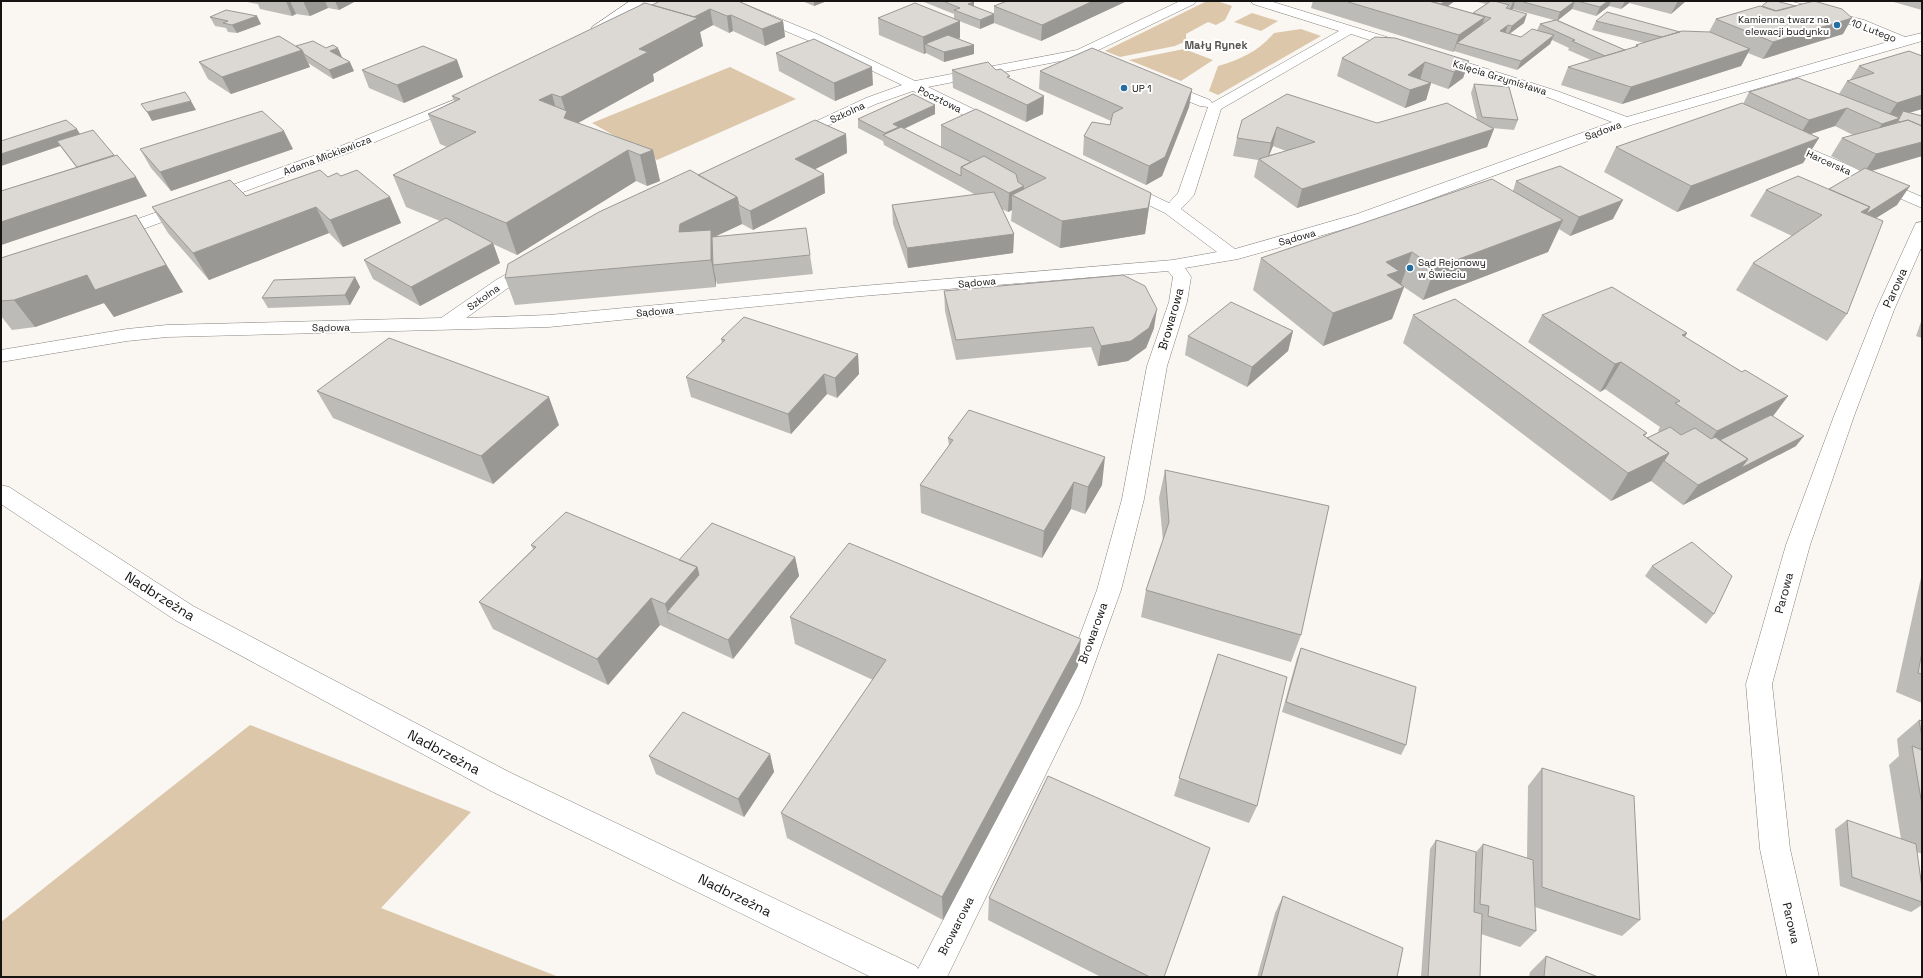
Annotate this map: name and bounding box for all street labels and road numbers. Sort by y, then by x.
street label: 10 Lutego [1849,16,1898,45]
street label: Księcia Grzymisława [1451,57,1549,98]
street label: Pocztowa [916,83,964,116]
street label: Szkolna [828,99,867,126]
street label: Sądowa [1583,118,1623,143]
street label: Adama Mickiewicza [281,133,373,178]
street label: Harcerska [1804,147,1853,178]
street label: Sądowa [1277,226,1317,249]
street label: Parowa [1879,265,1911,310]
street label: Sądowa [958,274,997,291]
street label: Szkolna [464,281,502,313]
street label: Browarowa [1154,286,1188,352]
street label: Sądowa [636,303,675,320]
street label: Sądowa [312,321,350,334]
street label: Nadbrzeżna [122,567,198,625]
street label: Parowa [1771,571,1797,615]
street label: Browarowa [1075,600,1111,666]
street label: Nadbrzeżna [405,725,483,779]
street label: Nadbrzeżna [695,869,775,921]
street label: Browarowa [934,894,978,958]
street label: Parowa [1778,901,1804,945]

